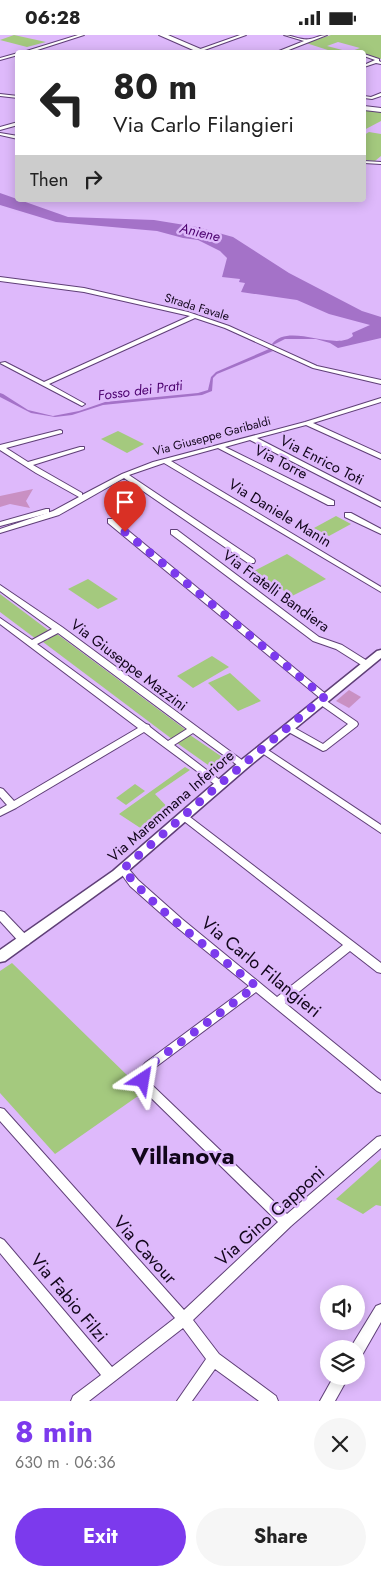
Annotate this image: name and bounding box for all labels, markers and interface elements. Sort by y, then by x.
text: 06:28 [25,4,81,31]
text: 80 m [113,62,197,112]
icon: left [30,70,95,135]
text: Via Carlo Filangieri [113,108,294,140]
icon: right [79,165,107,193]
text: Then [30,166,69,193]
water label: Aniene [177,217,222,246]
street label: Strada Favale [162,289,232,325]
water label: Fosso dei Prati [96,375,184,405]
street label: Via Giuseppe Garibaldi [151,412,273,460]
street label: Via Enrico Toti [276,429,368,491]
street label: Via Torre [251,439,312,485]
street label: Via Daniele Manin [224,473,336,553]
pin [104,481,146,532]
icon: arrive [111,488,139,516]
street label: Via Fratelli Bandiera [218,545,334,637]
street label: Via Giuseppe Mazzini [66,614,192,716]
street label: Via Maremmana Inferiore [103,745,239,867]
street label: Via Carlo Filangieri [195,910,327,1024]
position arrow [116,1053,168,1105]
district label: Villanova [130,1138,235,1173]
street label: Via Gino Capponi [210,1160,330,1272]
street label: Via Cavour [107,1210,184,1291]
street label: Via Fabio Filzi [24,1248,114,1348]
map controls [320,1285,365,1385]
button: sound [320,1285,365,1330]
button: layers [320,1340,365,1385]
text: 8 min [15,1410,93,1453]
button: close [314,1418,366,1470]
text: 630 m · 06:36 [15,1451,116,1474]
button: Exit [15,1508,186,1566]
button: Share [196,1508,366,1566]

